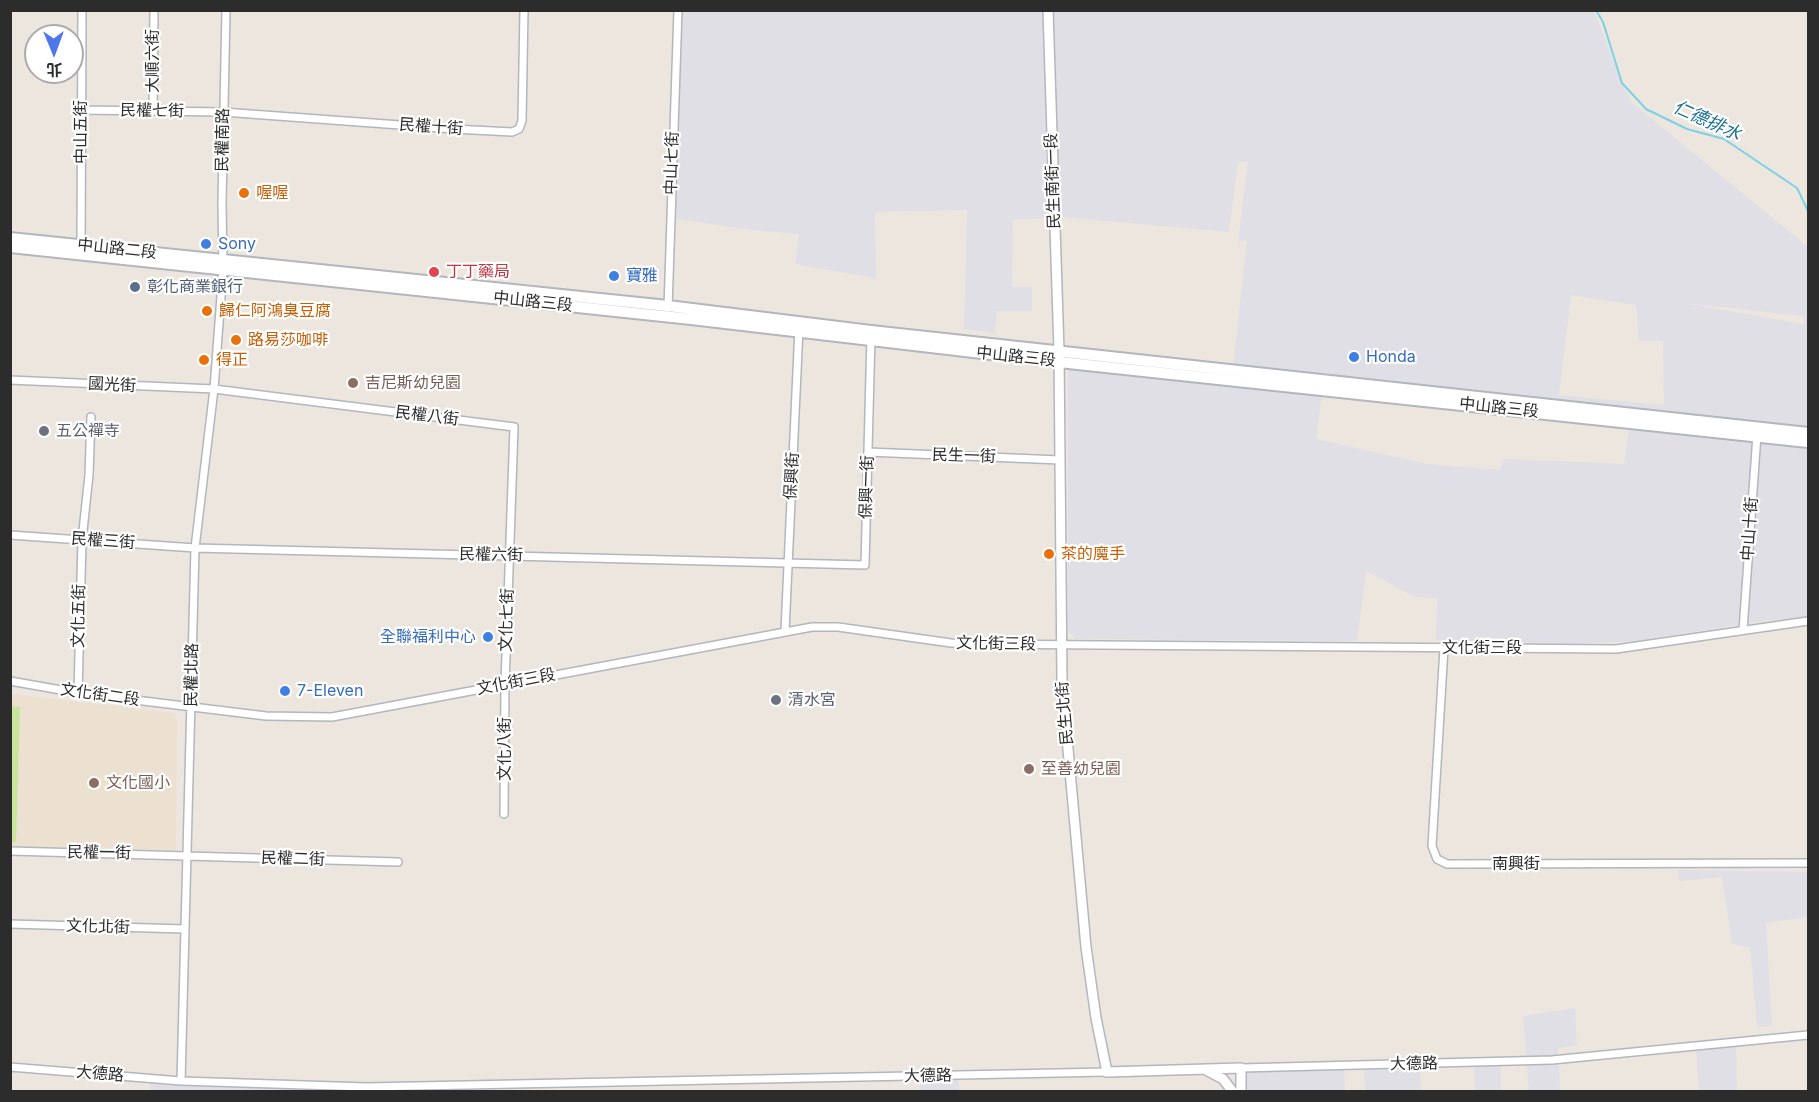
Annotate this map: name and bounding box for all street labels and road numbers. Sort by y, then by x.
street label: 大順六街 [143,29,163,93]
street label: 中山五街 [71,100,91,164]
street label: 民權七街 [120,101,184,121]
street label: 民權南路 [213,108,233,172]
street label: 民權十街 [398,115,464,139]
street label: 中山七街 [661,131,683,195]
street label: 民生南街一段 [1042,133,1064,229]
street label: 中山路二段 [76,235,158,263]
street label: 中山路三段 [492,288,574,316]
street label: 中山路三段 [975,343,1057,371]
street label: 國光街 [88,374,136,396]
street label: 中山路三段 [1458,394,1540,422]
street label: 民權八街 [394,403,460,429]
street label: 民生一街 [932,445,996,467]
street label: 保興街 [781,452,803,500]
street label: 保興一街 [856,455,878,519]
street label: 中山十街 [1738,496,1762,562]
street label: 民權三街 [70,529,136,553]
street label: 民權六街 [459,545,523,565]
street label: 文化五街 [69,584,89,648]
street label: 文化七街 [496,588,518,652]
street label: 文化街三段 [956,634,1036,654]
street label: 文化街三段 [1442,638,1522,658]
street label: 民權北路 [182,643,202,707]
street label: 文化街三段 [475,665,557,699]
street label: 文化街二段 [59,680,141,710]
street label: 民生北街 [1053,680,1077,746]
street label: 文化八街 [495,717,515,781]
street label: 民權一街 [67,843,131,863]
street label: 民權二街 [261,848,325,870]
street label: 南興街 [1492,854,1540,874]
street label: 文化北街 [66,916,130,938]
street label: 大德路 [1390,1054,1438,1074]
street label: 大德路 [75,1062,125,1086]
street label: 大德路 [904,1066,952,1086]

